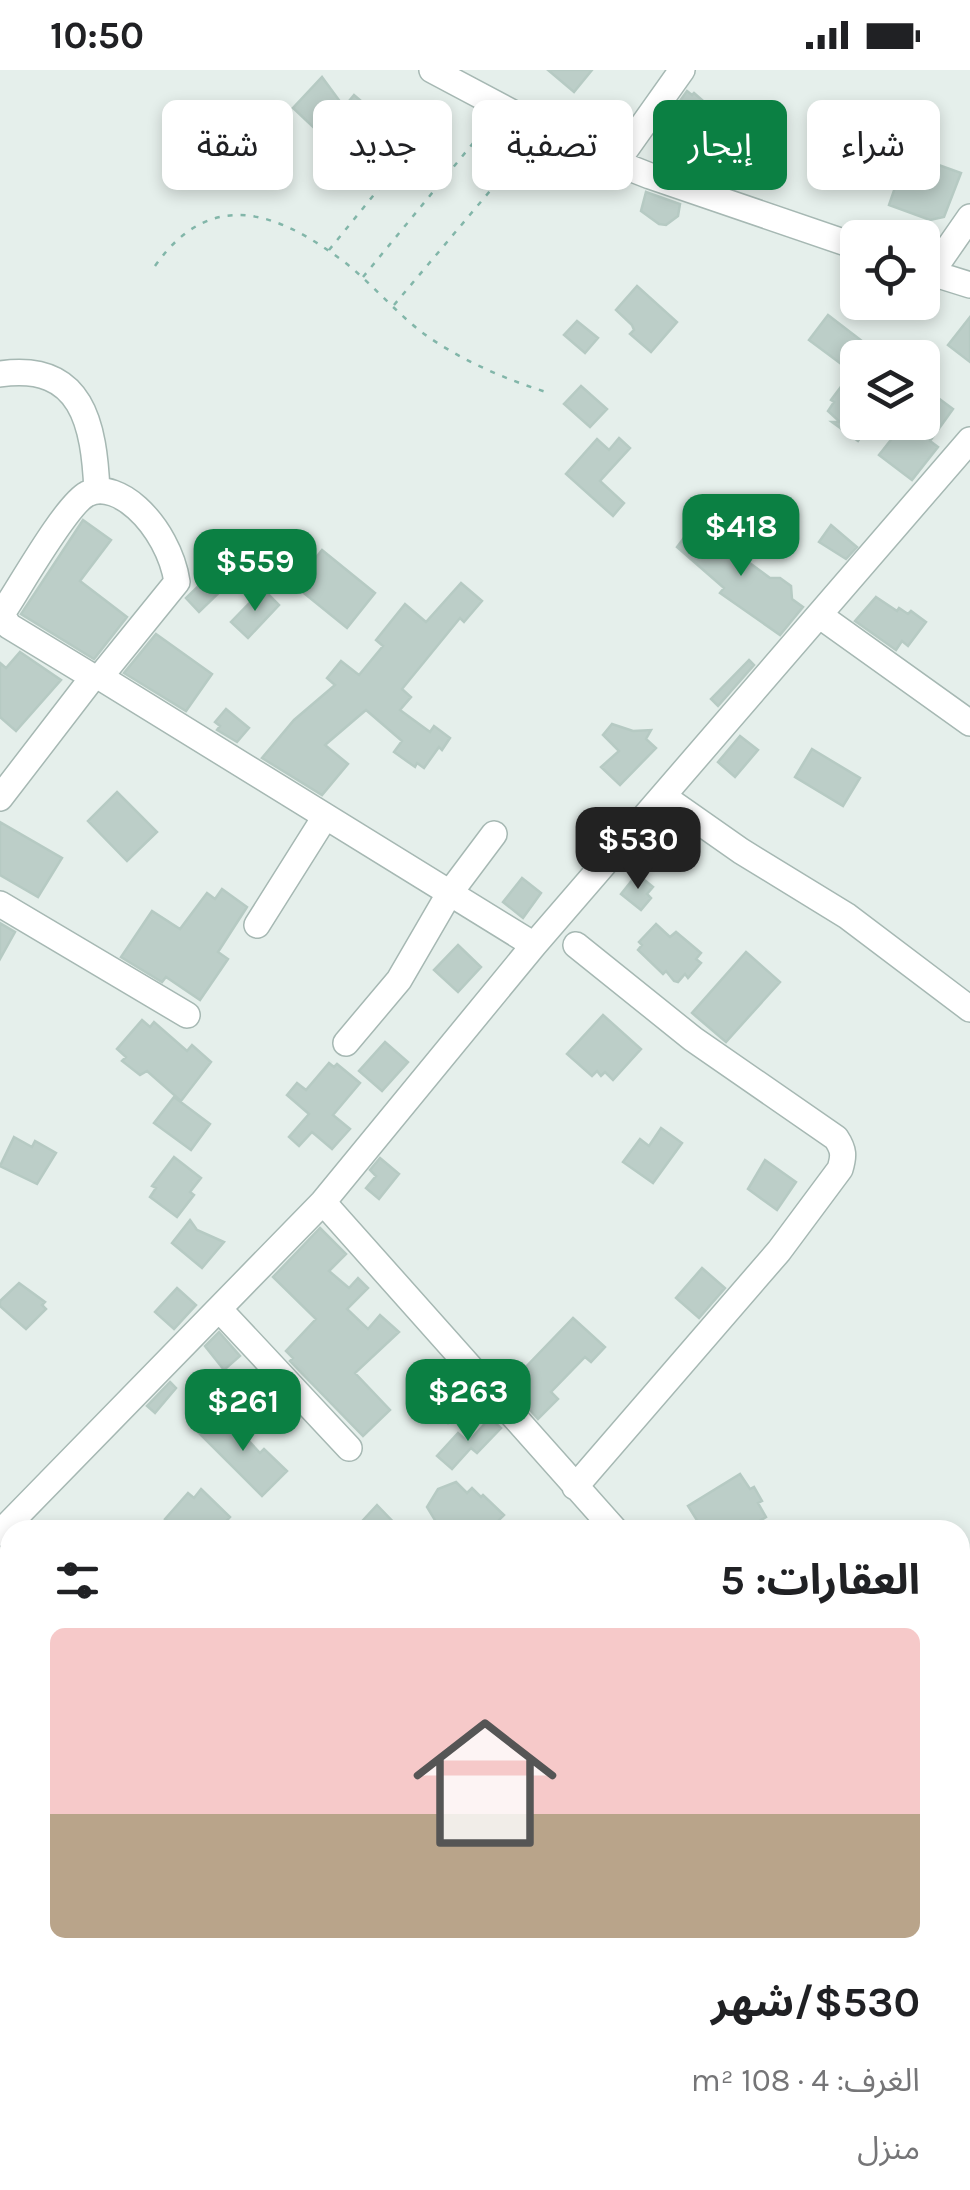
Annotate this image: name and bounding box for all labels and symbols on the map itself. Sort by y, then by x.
pin: $418 [682,494,800,579]
pin: $559 [196,529,314,614]
pin: $530 [579,807,697,892]
pin: $263 [409,1359,527,1444]
pin: $261 [184,1369,302,1454]

